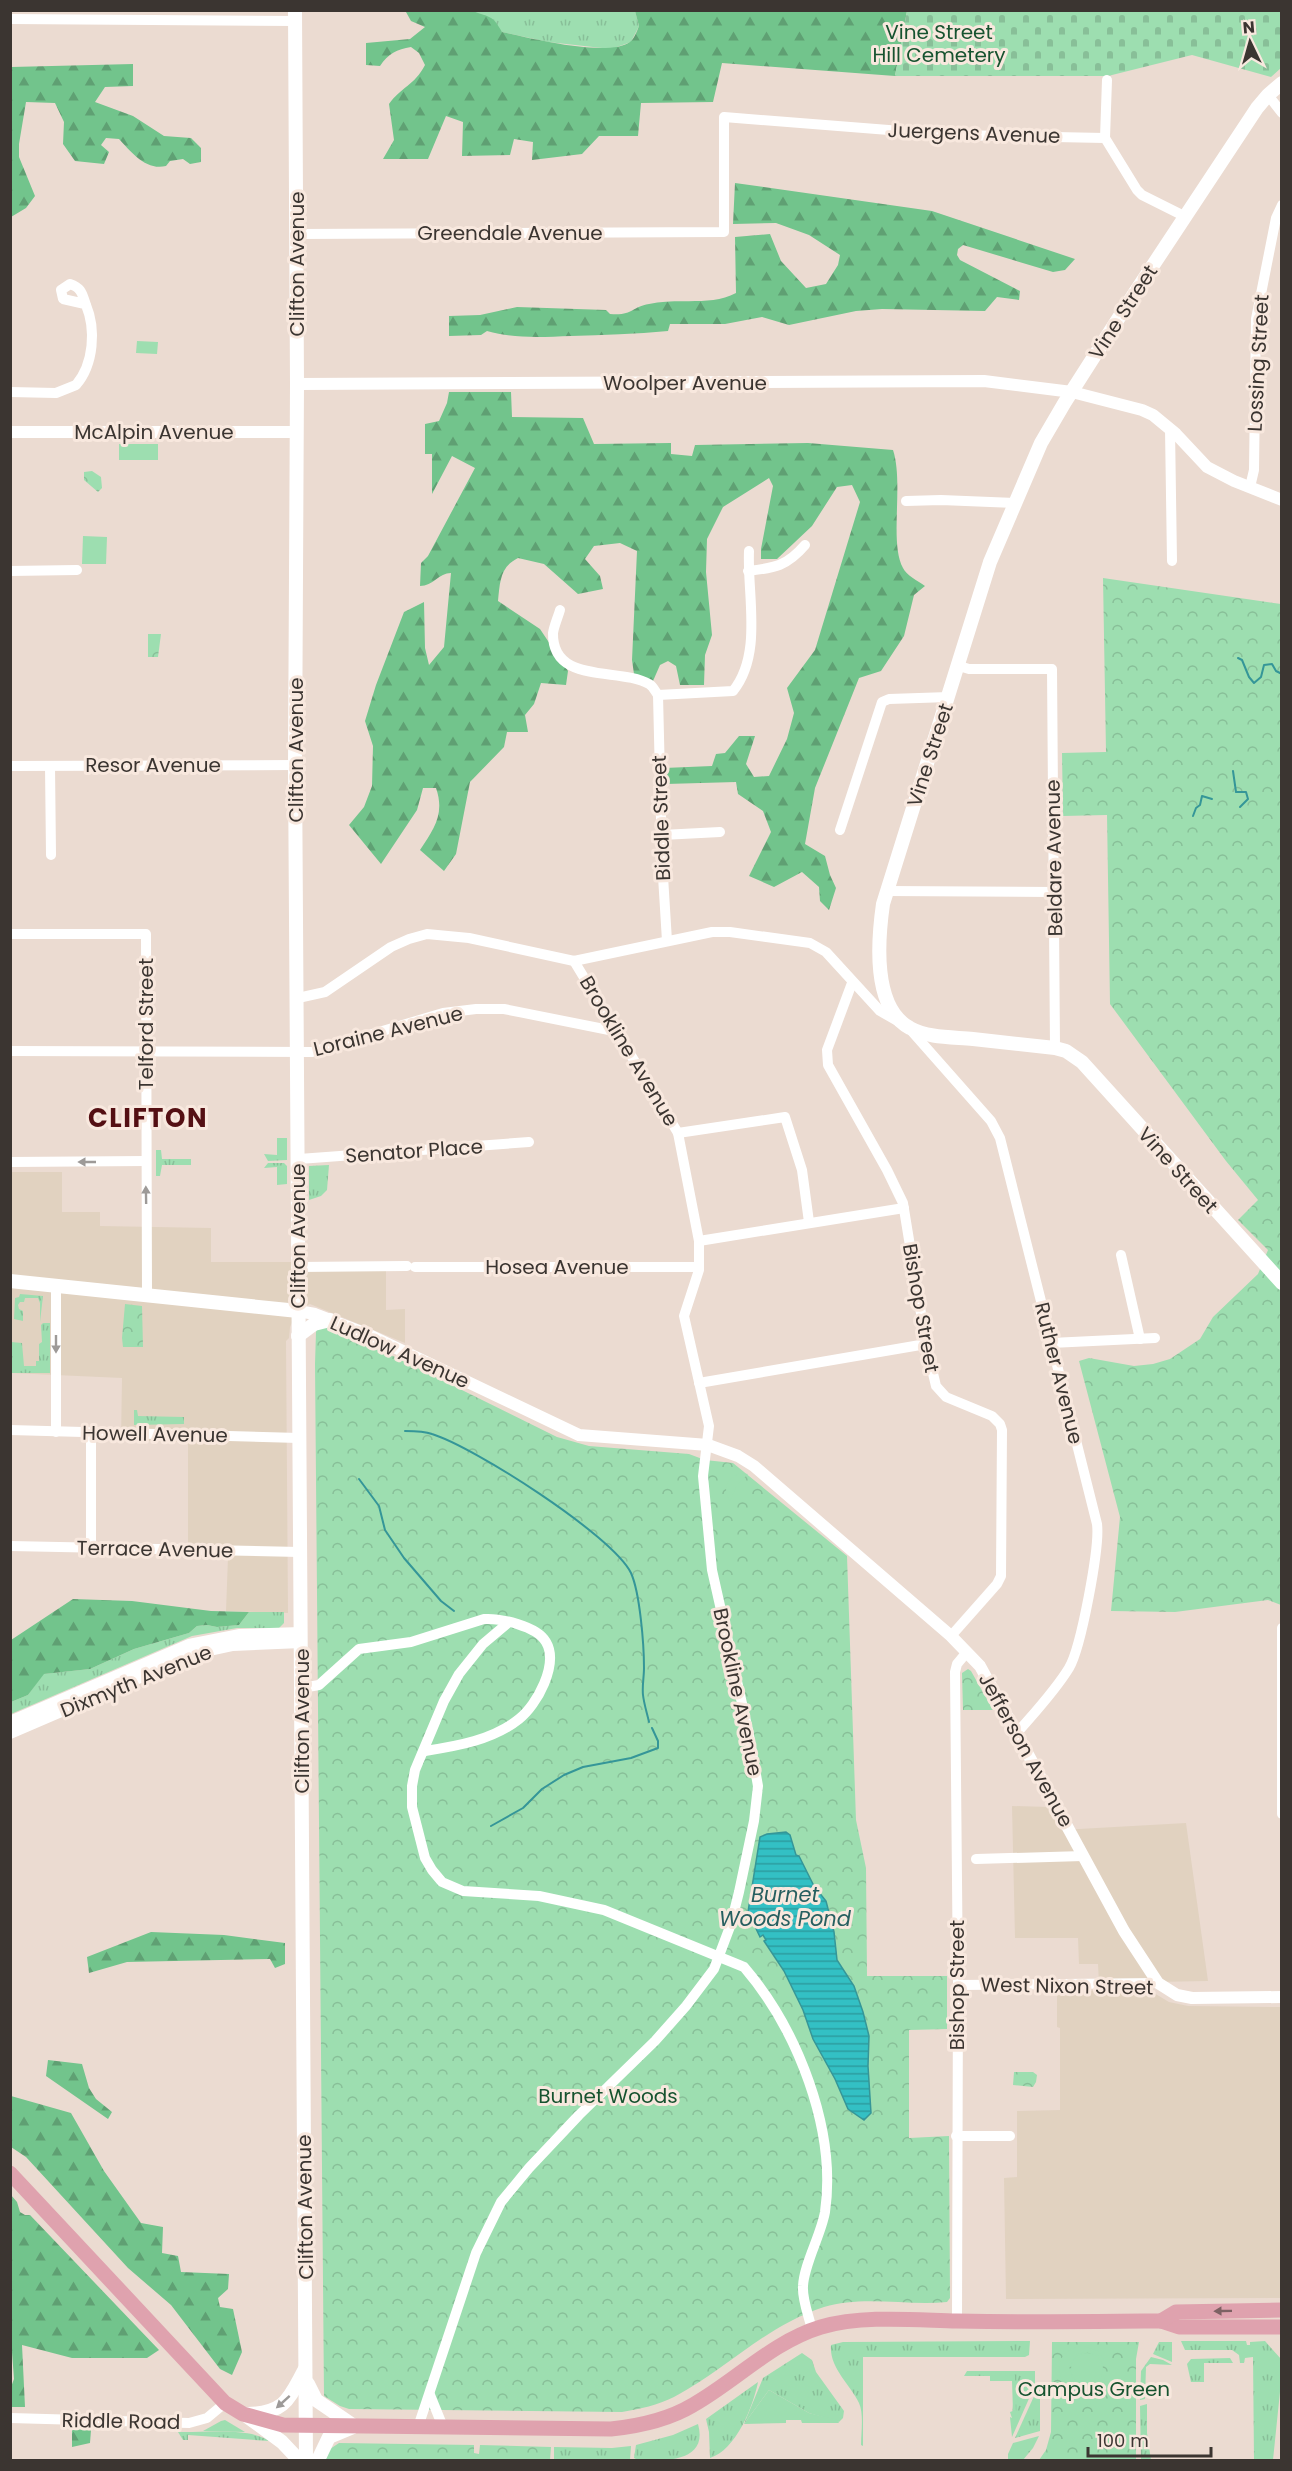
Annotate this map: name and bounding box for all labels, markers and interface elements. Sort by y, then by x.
north arrow [1220,12,1280,72]
text: N [1242,16,1256,40]
park label: Vine Street Hill Cemetery [872,18,1006,69]
street label: Juergens Avenue [887,116,1061,150]
street label: Clifton Avenue [283,191,311,337]
street label: Greendale Avenue [417,219,603,247]
street label: Vine Street [1082,259,1164,365]
street label: Lossing Street [1240,294,1276,432]
street label: Woolper Avenue [603,369,767,397]
street label: McAlpin Avenue [74,418,234,446]
street label: Clifton Avenue [282,677,310,823]
street label: Vine Street [900,700,960,810]
street label: Resor Avenue [85,751,221,779]
street label: Biddle Street [645,755,677,881]
street label: Beldare Avenue [1039,779,1069,937]
street label: Telford Street [132,958,160,1090]
street label: Brookline Avenue [573,970,685,1132]
street label: Loraine Avenue [310,999,466,1063]
district label: CLIFTON [88,1100,208,1136]
street label: Vine Street [1132,1121,1224,1219]
street label: Senator Place [344,1132,484,1170]
one-way arrow [78,1157,97,1167]
street label: Clifton Avenue [284,1163,312,1309]
one-way arrow [141,1186,151,1205]
street label: Bishop Street [896,1241,946,1375]
street label: Hosea Avenue [485,1253,629,1281]
street label: Ruther Avenue [1028,1299,1090,1447]
street label: Ludlow Avenue [326,1309,474,1395]
one-way arrow [51,1335,61,1354]
street label: Howell Avenue [82,1419,228,1449]
street label: Terrace Avenue [76,1534,234,1564]
street label: Brookline Avenue [707,1605,769,1779]
street label: Dixmyth Avenue [56,1638,216,1724]
street label: Clifton Avenue [288,1648,316,1794]
street label: Jefferson Avenue [972,1668,1080,1832]
water label: Burnet Woods Pond [719,1880,852,1933]
street label: Bishop Street [943,1920,971,2050]
street label: West Nixon Street [980,1970,1154,2002]
park label: Burnet Woods [538,2082,678,2110]
street label: Clifton Avenue [290,2134,320,2280]
one-way arrow [1214,2306,1233,2316]
park label: Campus Green [1018,2375,1170,2403]
one-way arrow [275,2395,290,2409]
street label: Riddle Road [61,2406,181,2436]
scale bar [1088,2420,1211,2458]
text: 100 m [1097,2428,1149,2453]

